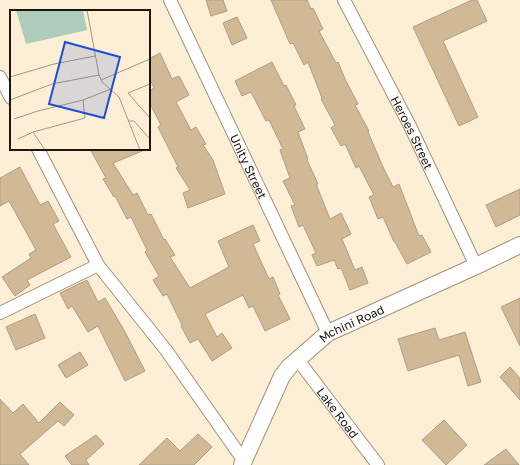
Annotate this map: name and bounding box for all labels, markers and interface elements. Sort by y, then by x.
inset map [10,10,150,150]
street label: Heroes Street [388,93,437,172]
street label: Unity Street [227,132,271,201]
street label: Mchini Road [316,301,386,345]
street label: Lake Road [314,384,362,441]

